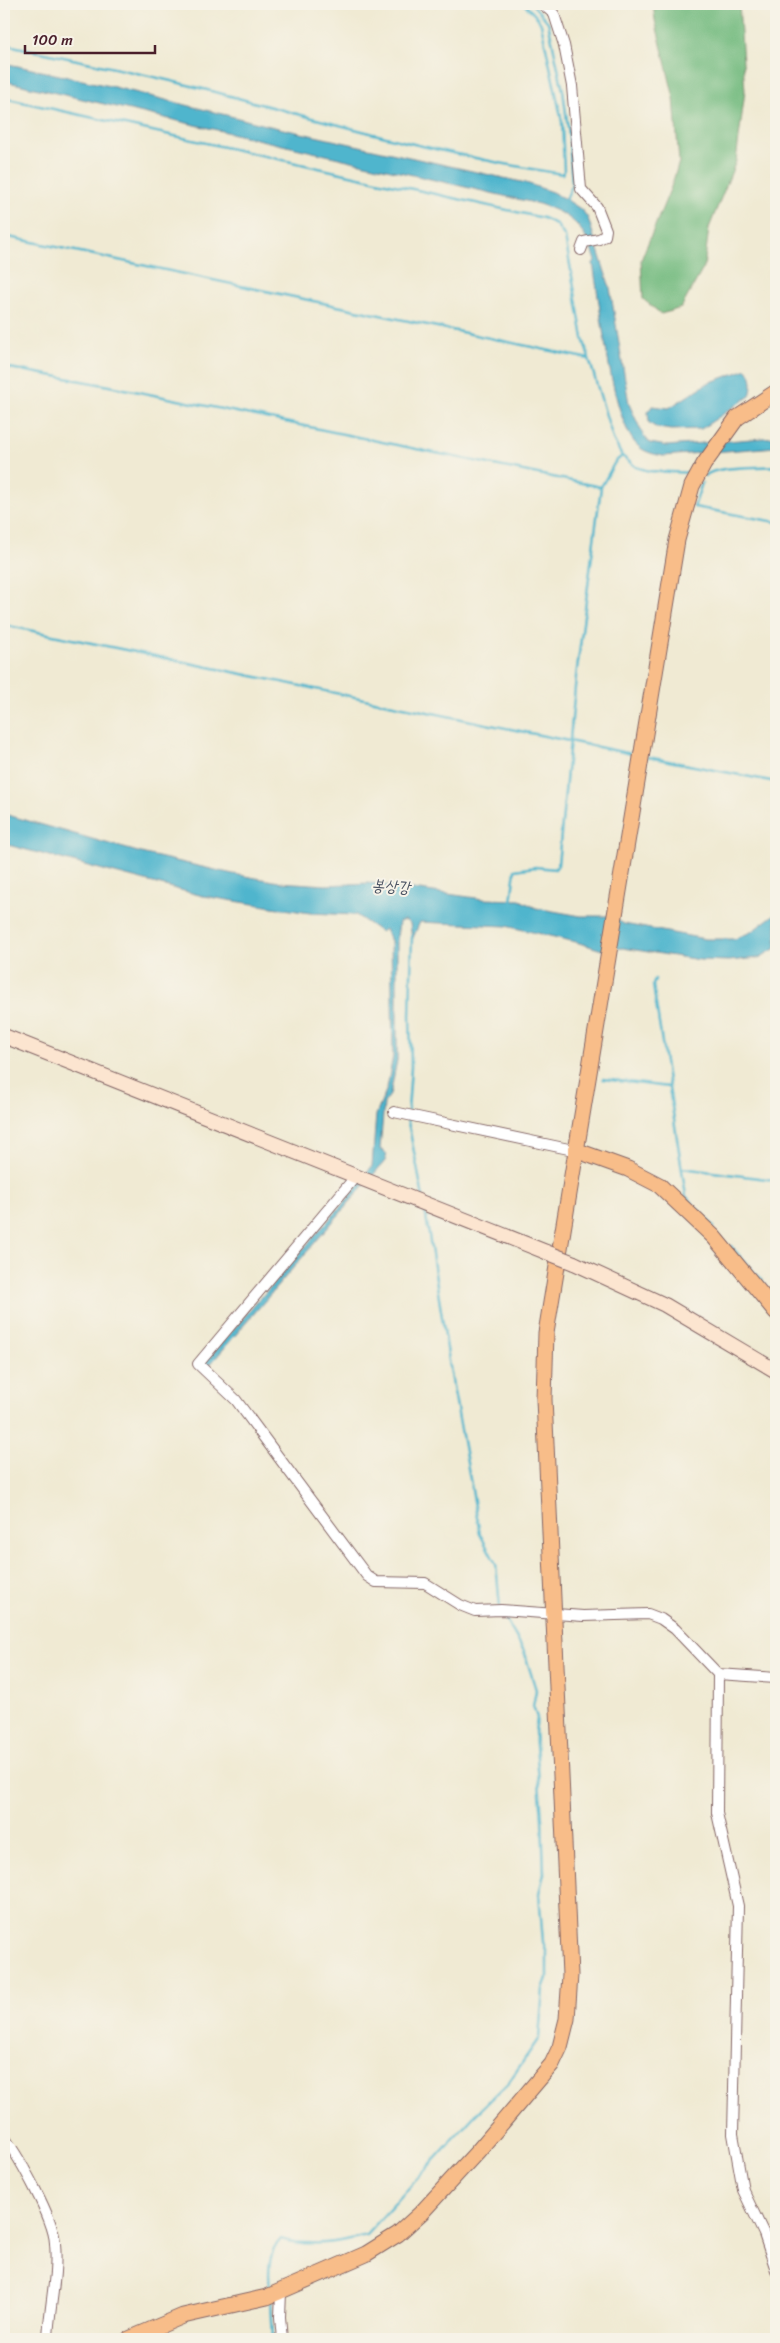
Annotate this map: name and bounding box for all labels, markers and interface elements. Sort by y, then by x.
scale bar [25,22,155,54]
text: 100 m [32,27,73,53]
water label: 봉상강 [371,870,413,902]

